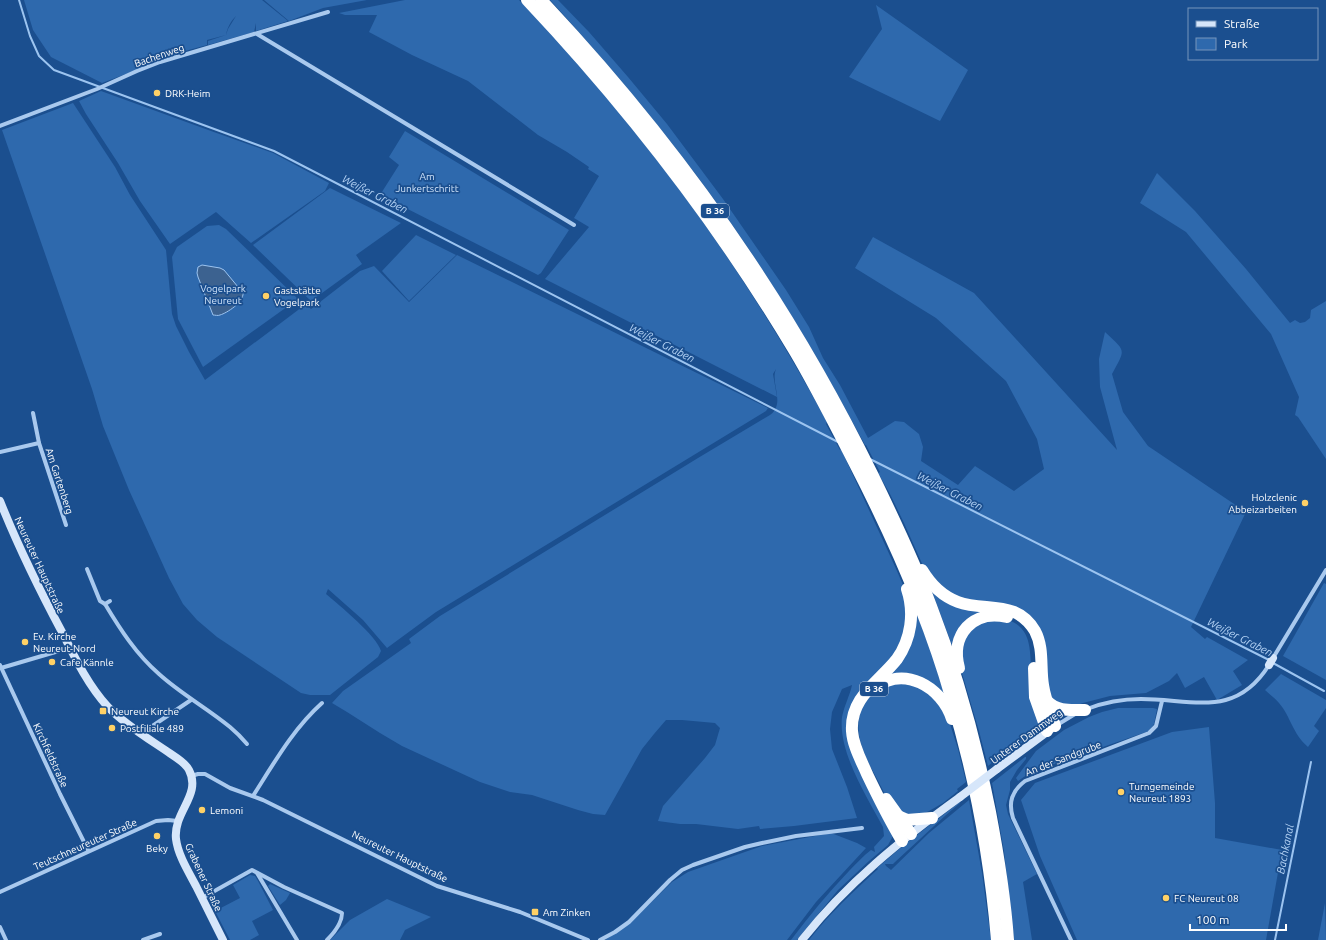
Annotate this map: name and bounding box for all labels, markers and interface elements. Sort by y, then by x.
legend [1188,8,1318,60]
text: Straße [1224,17,1260,30]
text: Park [1224,37,1248,50]
street label: Bachenweg [133,42,186,69]
marker: DRK-Heim [152,88,162,98]
place label: DRK-Heim [165,88,210,99]
park label: Am Junkertschritt [395,171,459,194]
water label: Weißer Graben [340,172,410,216]
road number: B 36 [701,204,729,218]
park label: Vogelpark Neureut [200,283,246,306]
place label: Gaststätte Vogelpark [274,285,321,308]
marker: Gaststätte Vogelpark [261,291,271,301]
water label: Weißer Graben [627,321,697,365]
street label: Am Gartenberg [44,447,75,516]
water label: Weißer Graben [915,469,985,513]
place label: Holzclenic Abbeizarbeiten [1228,492,1297,515]
marker: Holzclenic Abbeizarbeiten [1300,498,1310,508]
street label: Neureuter Hauptstraße [12,515,67,615]
water label: Weißer Graben [1205,615,1275,659]
place label: Ev. Kirche Neureut-Nord [33,631,96,654]
marker: Ev. Kirche Neureut-Nord [20,637,30,647]
marker: Cafe Kännle [47,657,57,667]
place label: Cafe Kännle [60,657,114,668]
road number: B 36 [860,682,888,696]
marker: Neureut Kirche [98,706,108,716]
place label: Neureut Kirche [111,706,179,717]
street label: Unterer Dammweg [988,707,1064,766]
street label: Kirchfeldstraße [31,721,70,789]
marker: Postfiliale 489 [107,723,117,733]
place label: Postfiliale 489 [120,723,184,734]
street label: An der Sandgrube [1024,739,1103,778]
place label: Turngemeinde Neureut 1893 [1129,781,1194,804]
marker: Turngemeinde Neureut 1893 [1116,787,1126,797]
marker: Lemoni [197,805,207,815]
place label: Lemoni [210,805,243,816]
street label: Teutschneureuter Straße [32,817,139,872]
water label: Bachkanal [1274,823,1296,875]
street label: Neureuter Hauptstraße [350,828,449,884]
marker: Beky [152,831,162,841]
street label: Grabener Straße [183,841,224,913]
place label: Beky [146,843,168,854]
marker: FC Neureut 08 [1161,893,1171,903]
place label: FC Neureut 08 [1174,893,1239,904]
scale bar [1190,906,1286,932]
marker: Am Zinken [530,907,540,917]
place label: Am Zinken [543,907,590,918]
text: 100 m [1196,913,1229,926]

